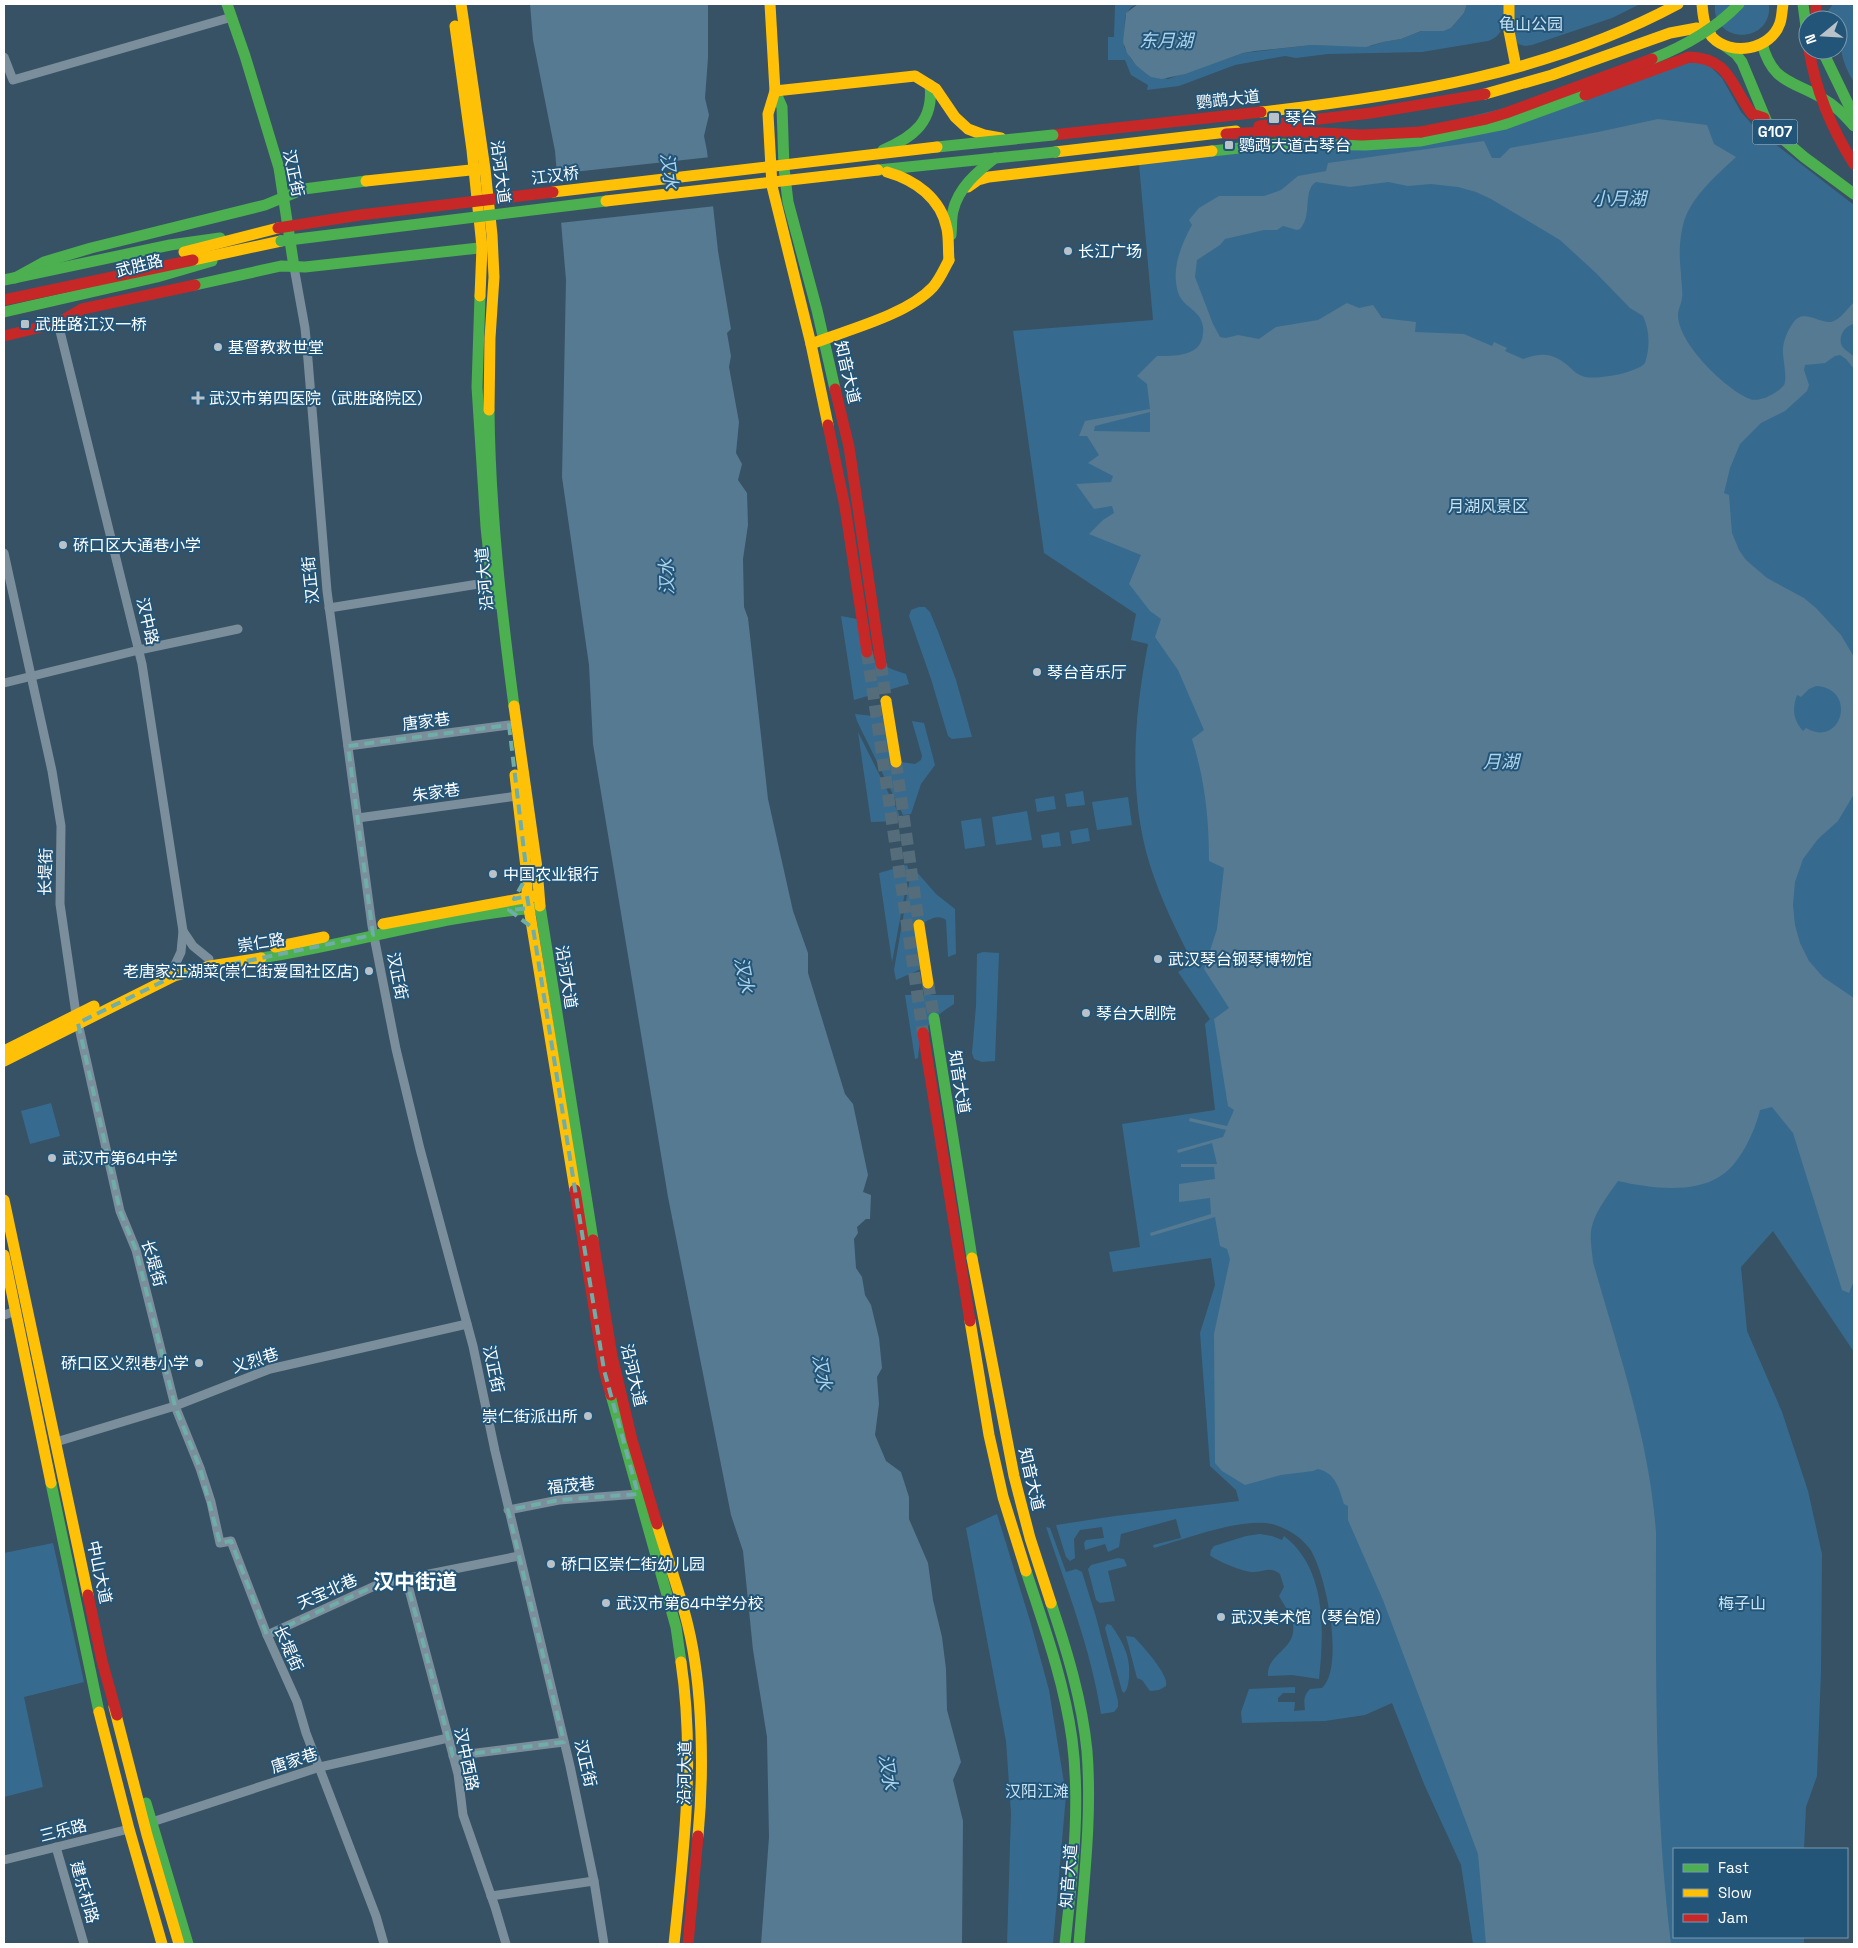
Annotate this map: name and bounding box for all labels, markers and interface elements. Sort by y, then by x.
north arrow [1798,10,1848,60]
park label: 龟山公园 [1499,14,1563,35]
water label: 东月湖 [1139,29,1196,52]
text: N [1801,32,1821,46]
street label: 鹦鹉大道 [1195,86,1261,113]
place label: 琴台 [1285,108,1317,129]
marker: 琴台 [1267,111,1281,125]
road number: G107 [1752,120,1798,144]
place label: 鹦鹉大道古琴台 [1239,135,1351,156]
street label: 沿河大道 [486,139,515,205]
marker: 鹦鹉大道古琴台 [1223,139,1235,151]
street label: 汉正街 [278,147,309,199]
water label: 汉水 [656,152,683,191]
street label: 江汉桥 [530,162,580,189]
water label: 小月湖 [1592,187,1649,210]
place label: 长江广场 [1078,241,1142,262]
marker: 长江广场 [1062,245,1074,257]
street label: 武胜路 [113,249,165,281]
place label: 武胜路江汉一桥 [35,314,147,335]
marker: 武胜路江汉一桥 [19,318,31,330]
place label: 基督教救世堂 [228,337,324,358]
street label: 知音大道 [830,339,865,406]
marker: 基督教救世堂 [212,341,224,353]
place label: 武汉市第四医院（武胜路院区） [209,388,433,409]
marker: 武汉市第四医院（武胜路院区） [191,391,205,405]
park label: 月湖风景区 [1448,496,1528,517]
place label: 硚口区大通巷小学 [73,535,201,556]
marker: 硚口区大通巷小学 [57,539,69,551]
street label: 沿河大道 [471,546,498,612]
street label: 汉正街 [298,555,323,605]
water label: 汉水 [654,558,679,595]
street label: 汉中路 [132,595,163,647]
place label: 琴台音乐厅 [1047,662,1127,683]
marker: 琴台音乐厅 [1031,666,1043,678]
street label: 唐家巷 [401,708,451,735]
water label: 月湖 [1483,750,1522,773]
street label: 朱家巷 [411,779,461,806]
street label: 长堤街 [35,848,56,896]
place label: 中国农业银行 [503,864,599,885]
marker: 中国农业银行 [487,868,499,880]
street label: 崇仁路 [236,928,286,957]
street label: 沿河大道 [551,944,582,1010]
place label: 武汉琴台钢琴博物馆 [1168,949,1312,970]
street label: 汉正街 [383,951,412,1002]
marker: 武汉琴台钢琴博物馆 [1152,953,1164,965]
water label: 汉水 [730,955,759,996]
place label: 老唐家江湖菜(崇仁街爱国社区店) [123,961,359,982]
marker: 老唐家江湖菜(崇仁街爱国社区店) [363,965,375,977]
place label: 琴台大剧院 [1096,1003,1176,1024]
marker: 琴台大剧院 [1080,1007,1092,1019]
street label: 知音大道 [944,1049,975,1115]
place label: 武汉市第64中学 [62,1148,178,1169]
marker: 武汉市第64中学 [46,1152,58,1164]
street label: 长堤街 [136,1237,171,1289]
street label: 沿河大道 [616,1342,651,1409]
street label: 义烈巷 [229,1343,281,1378]
street label: 汉正街 [478,1343,509,1395]
water label: 汉水 [808,1352,837,1393]
place label: 硚口区义烈巷小学 [61,1353,189,1374]
marker: 硚口区义烈巷小学 [193,1357,205,1369]
place label: 崇仁街派出所 [482,1406,578,1427]
marker: 崇仁街派出所 [582,1410,594,1422]
street label: 知音大道 [1014,1446,1049,1513]
street label: 福茂巷 [546,1473,596,1498]
street label: 中山大道 [83,1539,116,1606]
place label: 硚口区崇仁街幼儿园 [561,1554,705,1575]
marker: 硚口区崇仁街幼儿园 [545,1558,557,1570]
district label: 汉中街道 [373,1568,457,1595]
street label: 天宝北巷 [294,1569,361,1614]
place label: 武汉市第64中学分校 [616,1593,764,1614]
park label: 梅子山 [1718,1593,1766,1614]
marker: 武汉市第64中学分校 [600,1597,612,1609]
place label: 武汉美术馆（琴台馆） [1231,1607,1391,1628]
marker: 武汉美术馆（琴台馆） [1215,1611,1227,1623]
street label: 长堤街 [269,1622,308,1674]
street label: 汉中西路 [450,1726,483,1793]
street label: 汉正街 [570,1737,601,1789]
street label: 沿河大道 [673,1741,696,1805]
street label: 唐家巷 [268,1743,320,1778]
water label: 汉水 [874,1752,903,1792]
park label: 汉阳江滩 [1005,1781,1069,1802]
street label: 三乐路 [37,1814,89,1846]
street label: 知音大道 [1055,1843,1082,1909]
legend [1673,1848,1848,1938]
street label: 建乐村路 [66,1858,103,1926]
text: Fast [1718,1858,1749,1877]
text: Slow [1718,1883,1752,1902]
text: Jam [1718,1908,1748,1927]

